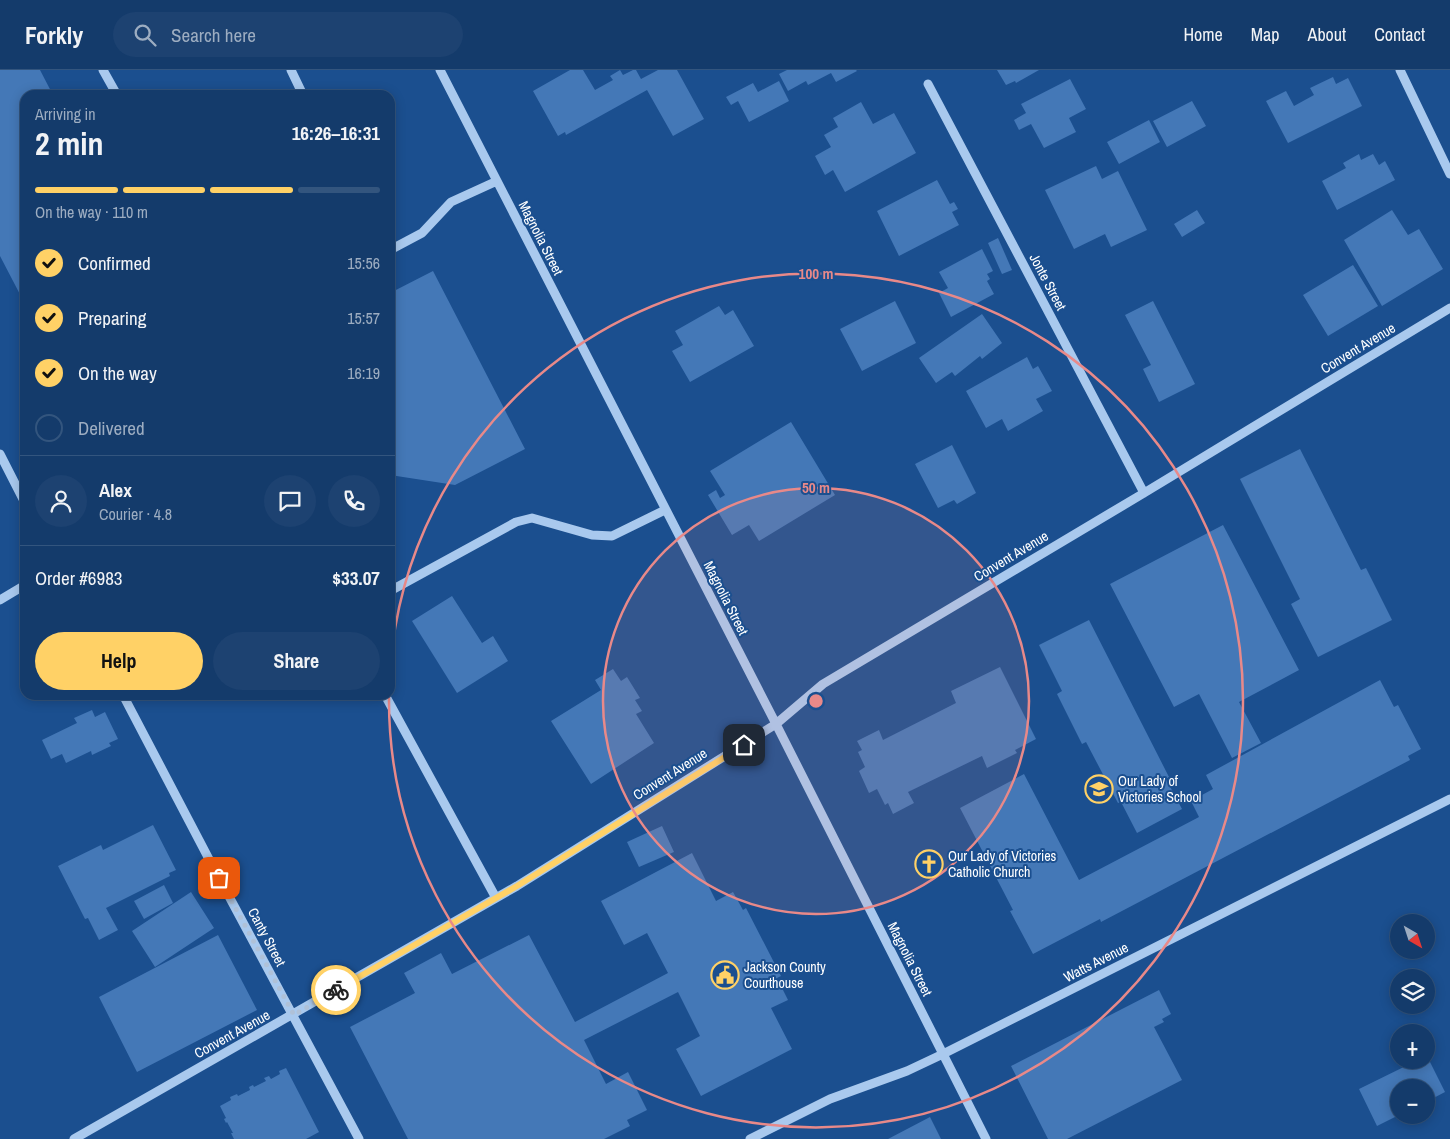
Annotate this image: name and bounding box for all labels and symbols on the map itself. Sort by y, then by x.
street label: Magnolia Street [515,198,567,278]
street label: Jonte Street [1026,250,1070,314]
text: 100 m [799,263,833,284]
street label: Convent Avenue [1317,319,1399,377]
text: 50 m [802,477,830,498]
street label: Convent Avenue [970,527,1052,585]
street label: Magnolia Street [700,558,752,638]
centre of rings [807,692,825,710]
pin [723,724,765,766]
street label: Convent Avenue [630,744,710,804]
place label: Our Lady of Victories School [1118,772,1201,806]
school or university icon: Our Lady of Victories School [1084,774,1114,804]
place label: Our Lady of Victories Catholic Church [948,847,1057,881]
church icon: Our Lady of Victories Catholic Church [914,849,944,879]
pin [198,857,240,899]
street label: Canty Street [244,905,290,969]
north arrow [1390,914,1435,959]
street label: Magnolia Street [884,919,936,999]
street label: Watts Avenue [1061,938,1131,986]
place label: Jackson County Courthouse [744,958,826,992]
public building icon: Jackson County Courthouse [710,960,740,990]
courier [311,965,361,1015]
street label: Convent Avenue [191,1006,273,1062]

